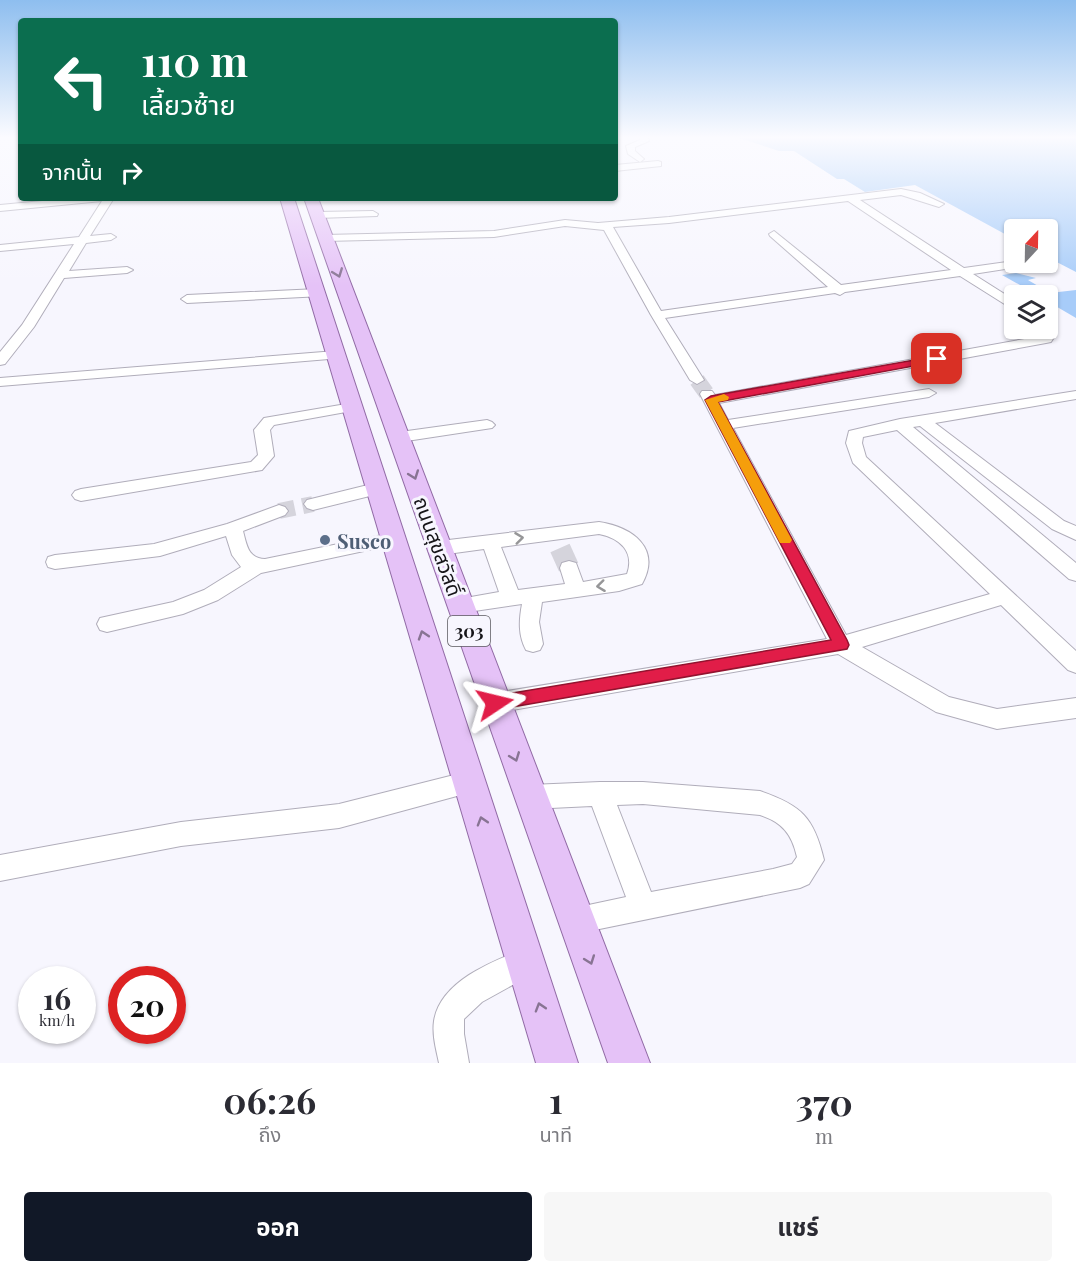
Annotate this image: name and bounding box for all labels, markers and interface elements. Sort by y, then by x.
text: 110 m [141,32,248,88]
icon: left [42,42,120,120]
text: เลี้ยวซ้าย [141,86,235,122]
text: จากนั้น [42,156,103,186]
icon: right [115,156,148,189]
north arrow [1004,219,1058,273]
map controls [1004,219,1058,339]
one-way arrow [331,267,344,277]
button: layers [1004,285,1058,339]
pin [911,333,962,384]
icon: arrive [920,342,953,375]
one-way arrow [406,469,419,480]
street label: ถนนสุขสวัสดิ์ [409,493,469,599]
place label: Susco [337,527,391,554]
one-way arrow [515,532,524,544]
marker: Susco [318,533,332,547]
one-way arrow [597,580,606,592]
road number: 303 [448,616,490,646]
one-way arrow [417,630,430,641]
position arrow [463,671,527,735]
one-way arrow [508,751,520,762]
one-way arrow [477,816,489,827]
one-way arrow [583,954,595,965]
speed limit sign: 20 [108,966,186,1044]
text: 16 [43,978,71,1018]
one-way arrow [535,1002,547,1013]
text: km/h [39,1010,75,1030]
text: 06:26 [223,1075,316,1123]
text: 1 [549,1075,563,1123]
text: 370 [795,1077,853,1125]
text: ถึง [258,1120,281,1147]
text: นาที [540,1120,572,1147]
text: m [815,1122,833,1149]
button: ออก [24,1192,532,1261]
button: แชร์ [544,1192,1052,1261]

